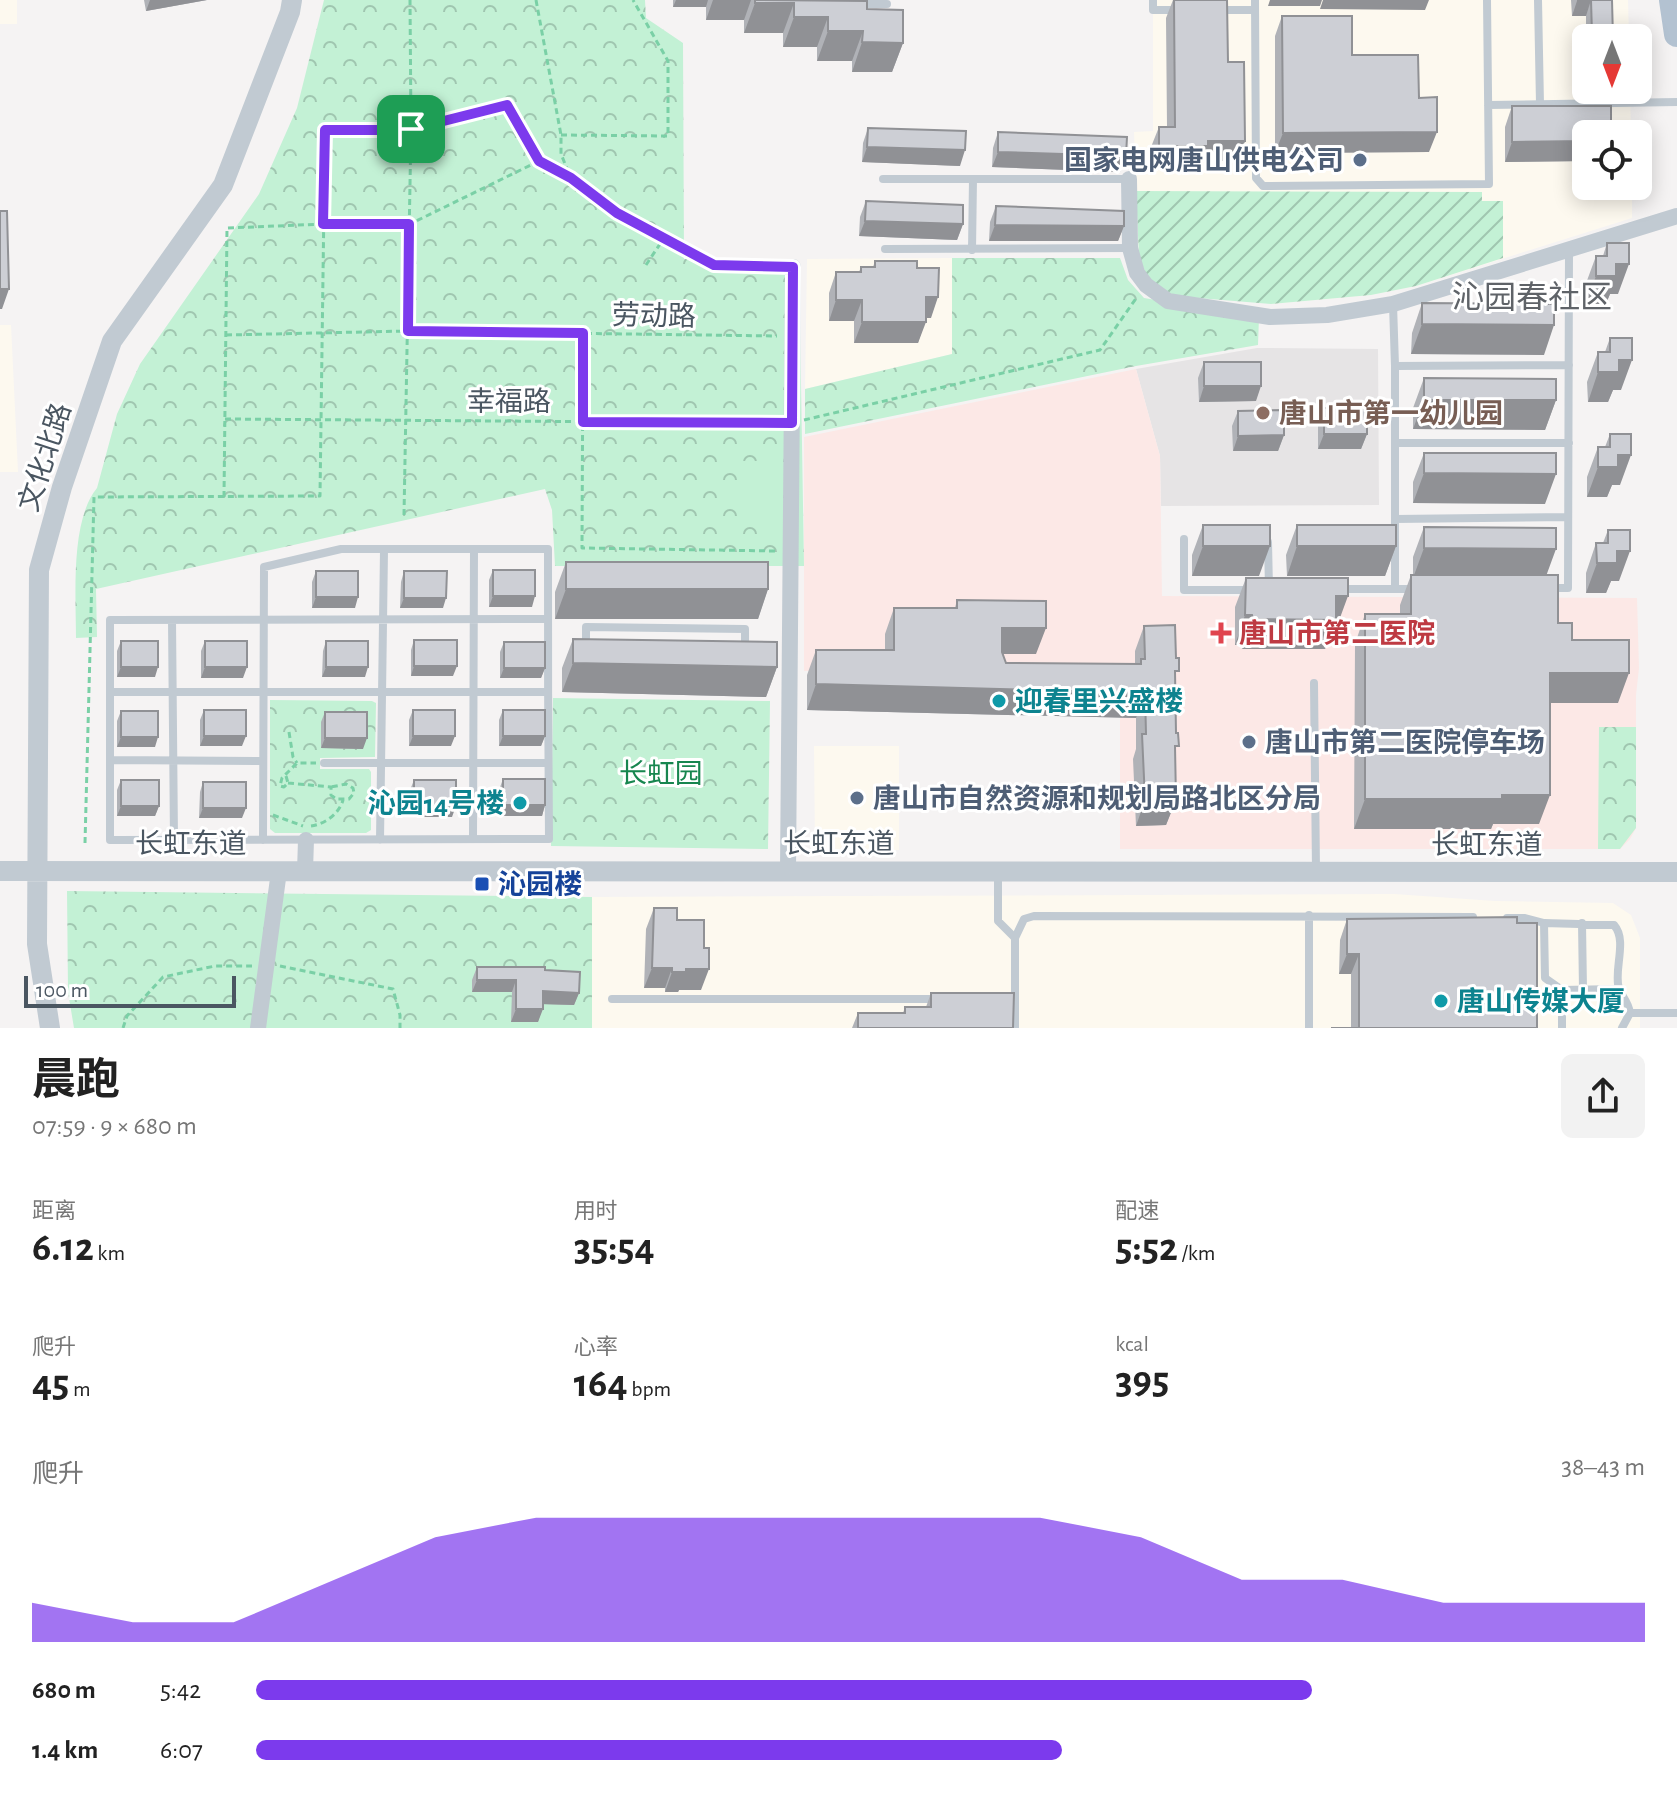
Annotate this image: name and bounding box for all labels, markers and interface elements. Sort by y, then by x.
north arrow [1572,24,1652,104]
map controls [1572,24,1652,200]
pin [377,95,445,163]
icon: arrive [389,107,433,151]
button: locate [1572,120,1652,200]
place label: 国家电网唐山供电公司 [1064,145,1344,176]
marker: 国家电网唐山供电公司 [1351,151,1369,169]
district label: 沁园春社区 [1452,280,1612,314]
street label: 劳动路 [612,300,696,332]
street label: 幸福路 [467,387,551,417]
place label: 唐山市第一幼儿园 [1279,398,1503,429]
street label: 文化北路 [13,399,77,515]
marker: 唐山市第一幼儿园 [1254,404,1272,422]
place label: 唐山市第二医院 [1239,618,1435,649]
marker: 唐山市第二医院 [1210,622,1232,644]
place label: 迎春里兴盛楼 [1015,687,1183,717]
marker: 迎春里兴盛楼 [990,692,1008,710]
place label: 唐山市第二医院停车场 [1265,727,1545,758]
marker: 唐山市第二医院停车场 [1240,733,1258,751]
park label: 长虹园 [619,759,703,789]
place label: 唐山市自然资源和规划局路北区分局 [873,783,1321,814]
place label: 沁园14号楼 [368,789,504,819]
marker: 唐山市自然资源和规划局路北区分局 [848,789,866,807]
marker: 沁园14号楼 [511,794,529,812]
street label: 长虹东道 [135,829,247,859]
street label: 长虹东道 [783,829,895,859]
street label: 长虹东道 [1431,830,1543,860]
place label: 沁园楼 [498,870,582,900]
marker: 沁园楼 [473,875,491,893]
scale bar [24,972,236,1008]
text: 100 m [36,979,88,1001]
place label: 唐山传媒大厦 [1457,986,1625,1017]
marker: 唐山传媒大厦 [1432,992,1450,1010]
button: share [1561,1054,1645,1138]
text: 晨跑 [32,1059,120,1103]
text: 07:59 · 9 × 680 m [32,1113,197,1139]
text: 距离 [32,1200,76,1222]
text: 用时 [574,1200,618,1222]
text: 配速 [1115,1200,1159,1222]
text: 6.12 [32,1228,94,1268]
text: 35:54 [574,1228,655,1268]
text: 5:52 [1115,1228,1178,1268]
text: km [94,1242,125,1264]
text: /km [1178,1242,1215,1264]
text: kcal [1115,1333,1149,1355]
text: 爬升 [32,1336,76,1358]
text: 心率 [574,1336,618,1358]
text: 395 [1115,1361,1169,1401]
text: 45 [32,1364,69,1404]
text: 164 [574,1364,628,1404]
text: m [69,1378,91,1400]
text: bpm [628,1378,671,1400]
text: 38–43 m [1561,1454,1645,1480]
text: 爬升 [32,1461,84,1487]
text: 680 m [32,1677,96,1703]
text: 5:42 [160,1677,201,1703]
text: 1.4 km [32,1737,98,1763]
text: 6:07 [160,1737,203,1763]

